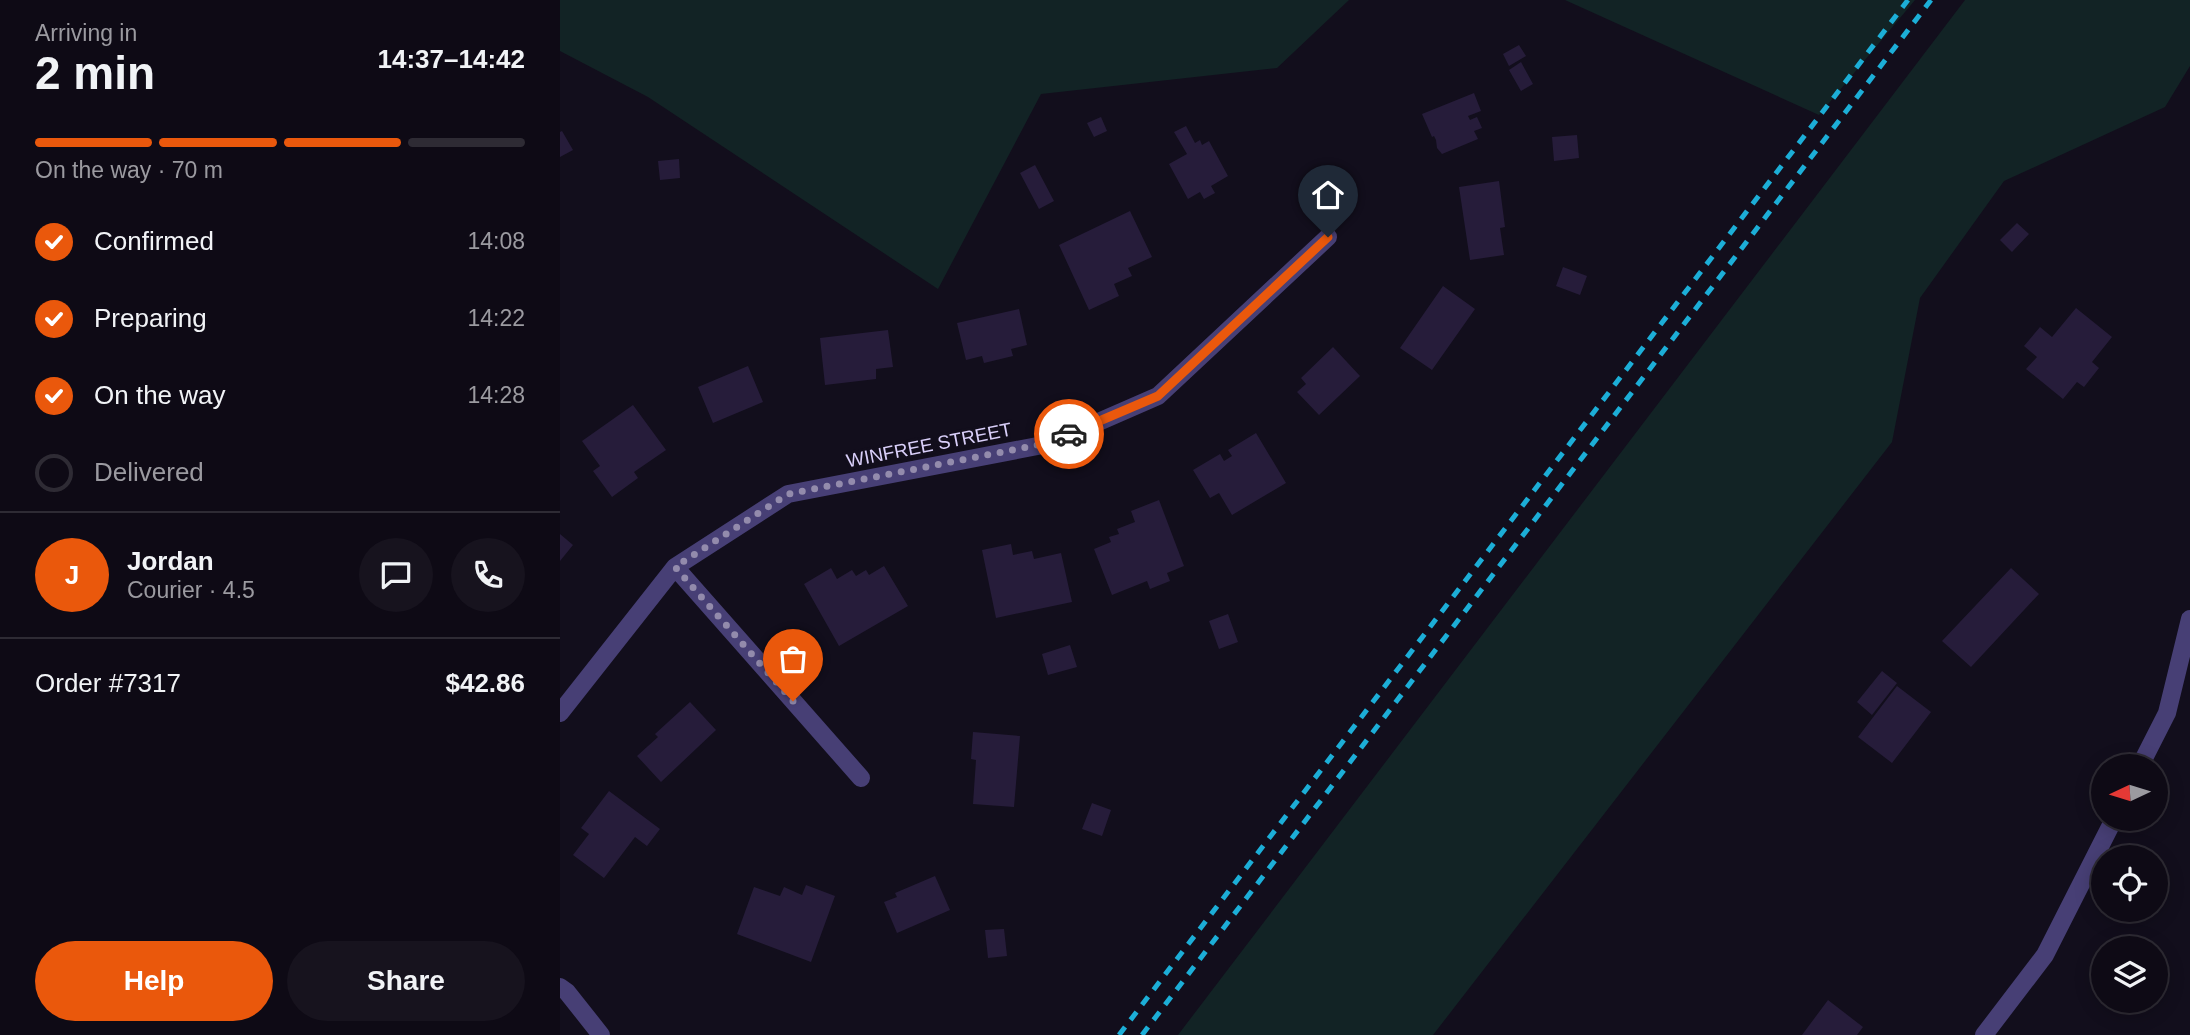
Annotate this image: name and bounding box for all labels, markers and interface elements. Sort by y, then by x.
text: Arriving in [35,20,137,46]
text: 14:37–14:42 [378,44,525,74]
text: 2 min [35,47,155,99]
text: On the way · 70 m [35,157,223,183]
pin [1298,165,1358,237]
icon: home [1309,176,1347,214]
icon: check [35,223,73,261]
text: Confirmed [94,226,214,256]
text: 14:08 [467,228,525,254]
icon: check [35,300,73,338]
text: Preparing [94,303,207,333]
text: 14:22 [467,305,525,331]
icon: check [35,377,73,415]
text: On the way [94,380,226,410]
text: 14:28 [467,382,525,408]
courier [1034,399,1104,469]
icon: car [1050,415,1088,453]
street label: WINFREE STREET [845,419,1014,471]
text: Delivered [94,457,204,487]
button: chat [359,538,433,612]
button: phone [451,538,525,612]
text: Jordan [127,546,214,576]
text: J [65,560,79,590]
text: Courier · 4.5 [127,577,255,603]
pin [763,629,823,701]
icon: bag [774,640,812,678]
text: Order #7317 [35,668,181,698]
text: $42.86 [445,668,525,698]
north arrow [2091,754,2168,831]
map controls [2091,754,2168,1013]
button: locate [2091,845,2168,922]
button: layers [2091,936,2168,1013]
button: Help [35,941,273,1021]
button: Share [287,941,525,1021]

